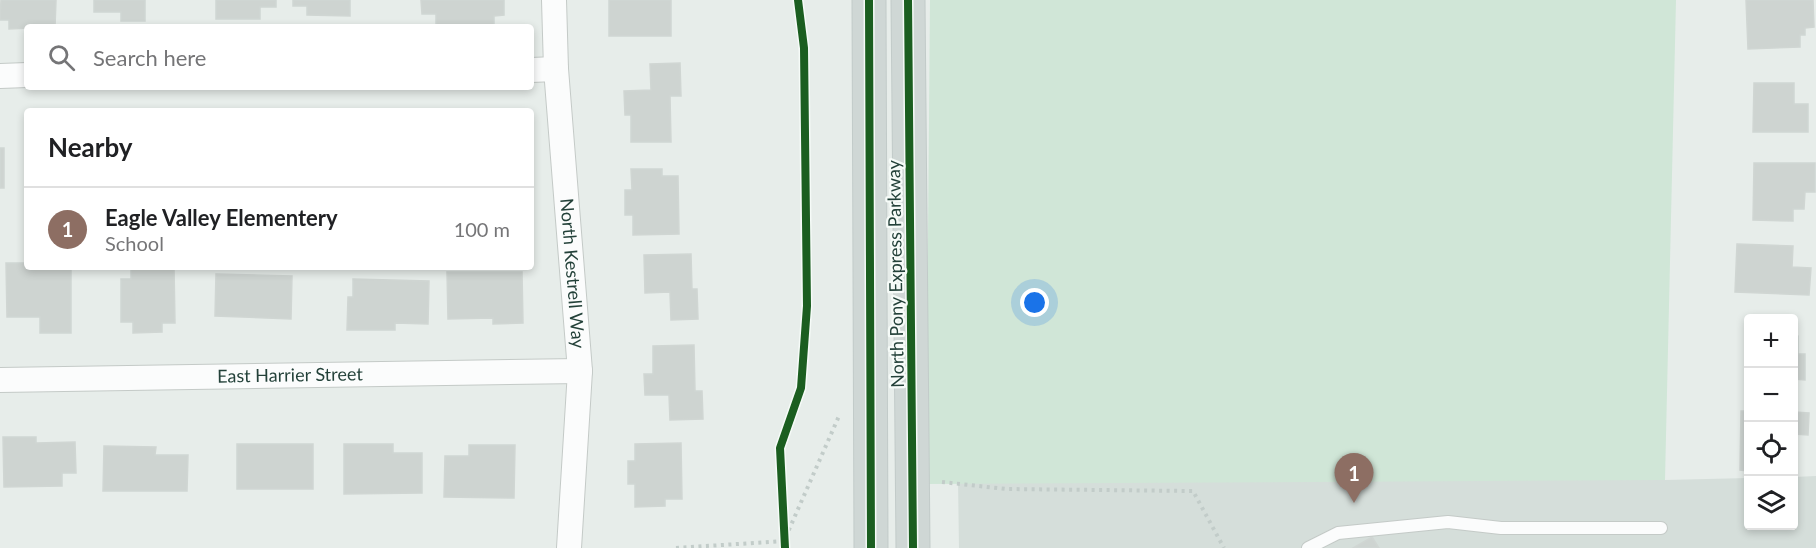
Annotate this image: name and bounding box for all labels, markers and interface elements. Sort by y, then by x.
search box [24,24,534,90]
icon: search [45,41,78,74]
text: Search here [93,44,206,71]
text: Nearby [48,131,133,163]
street label: North Pony Express Parkway [882,159,908,388]
street label: North Kestrell Way [556,197,590,350]
text: Eagle Valley Elementery [105,204,338,231]
text: 1 [62,217,73,241]
text: 100 m [454,217,510,241]
text: School [105,231,164,255]
your location [1020,288,1049,317]
map controls [1744,314,1798,530]
button: + [1744,314,1798,368]
street label: East Harrier Street [217,362,364,387]
button: − [1744,368,1798,422]
button: locate [1744,422,1798,476]
pin: 1 [1334,454,1374,503]
button: layers [1744,476,1798,530]

